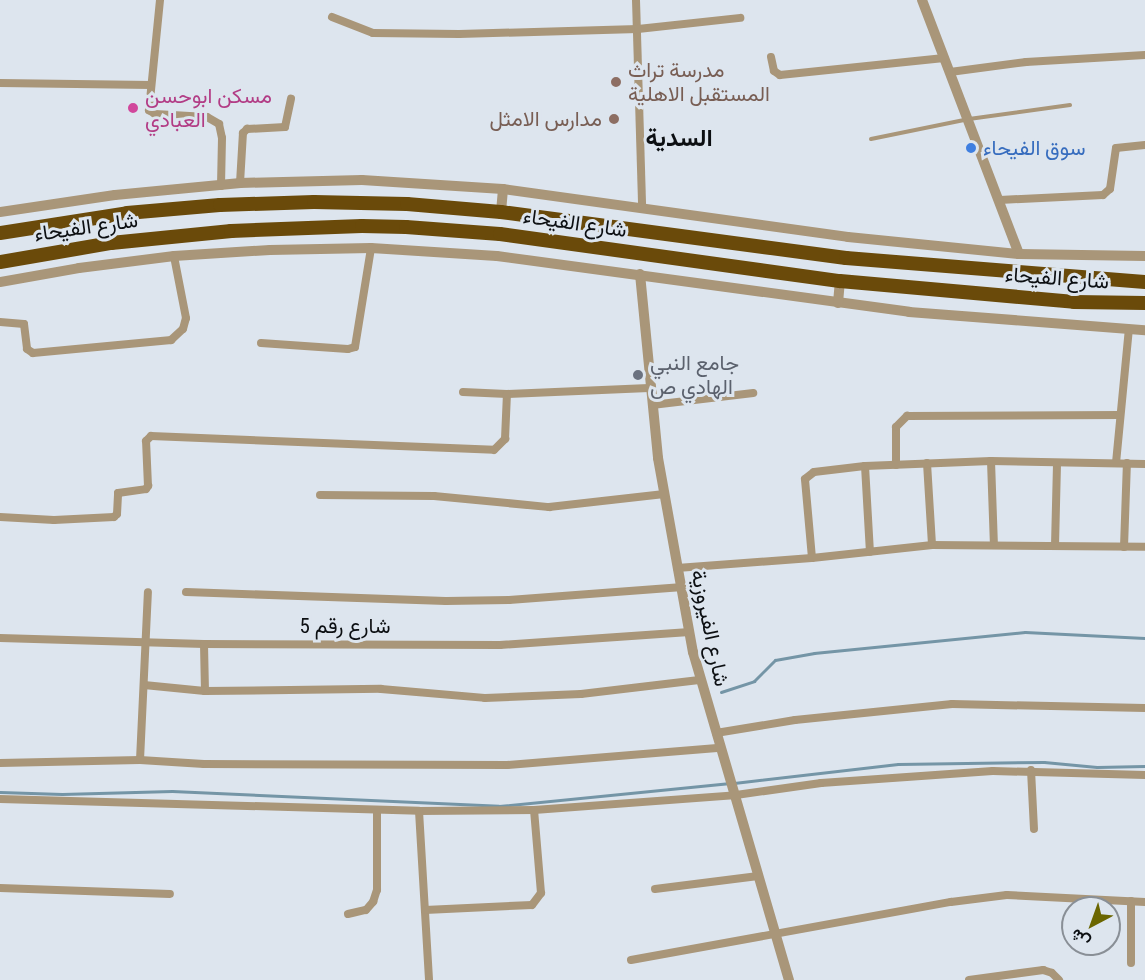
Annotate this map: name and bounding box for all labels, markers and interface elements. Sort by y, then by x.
place label: مدرسة تراث المستقبل الاهلية [628,57,770,107]
marker: مدرسة تراث المستقبل الاهلية [609,75,623,89]
place label: مسكن ابوحسن العبادي [145,83,272,133]
marker: مسكن ابوحسن العبادي [126,101,140,115]
place label: مدارس الامثل [489,106,602,132]
marker: مدارس الامثل [607,112,621,126]
district label: السدية [645,125,713,153]
place label: سوق الفيحاء [983,135,1086,161]
marker: سوق الفيحاء [964,141,978,155]
street label: شارع الفيحاء [522,203,628,243]
street label: شارع الفيحاء [33,207,139,247]
street label: شارع الفيحاء [1004,262,1110,294]
place label: جامع النبي الهادي ص [650,350,739,400]
marker: جامع النبي الهادي ص [631,368,645,382]
street label: شارع الفيروزية [685,567,735,689]
street label: شارع رقم 5 [300,613,390,639]
north arrow [1061,896,1121,956]
text: ش [1067,925,1094,952]

